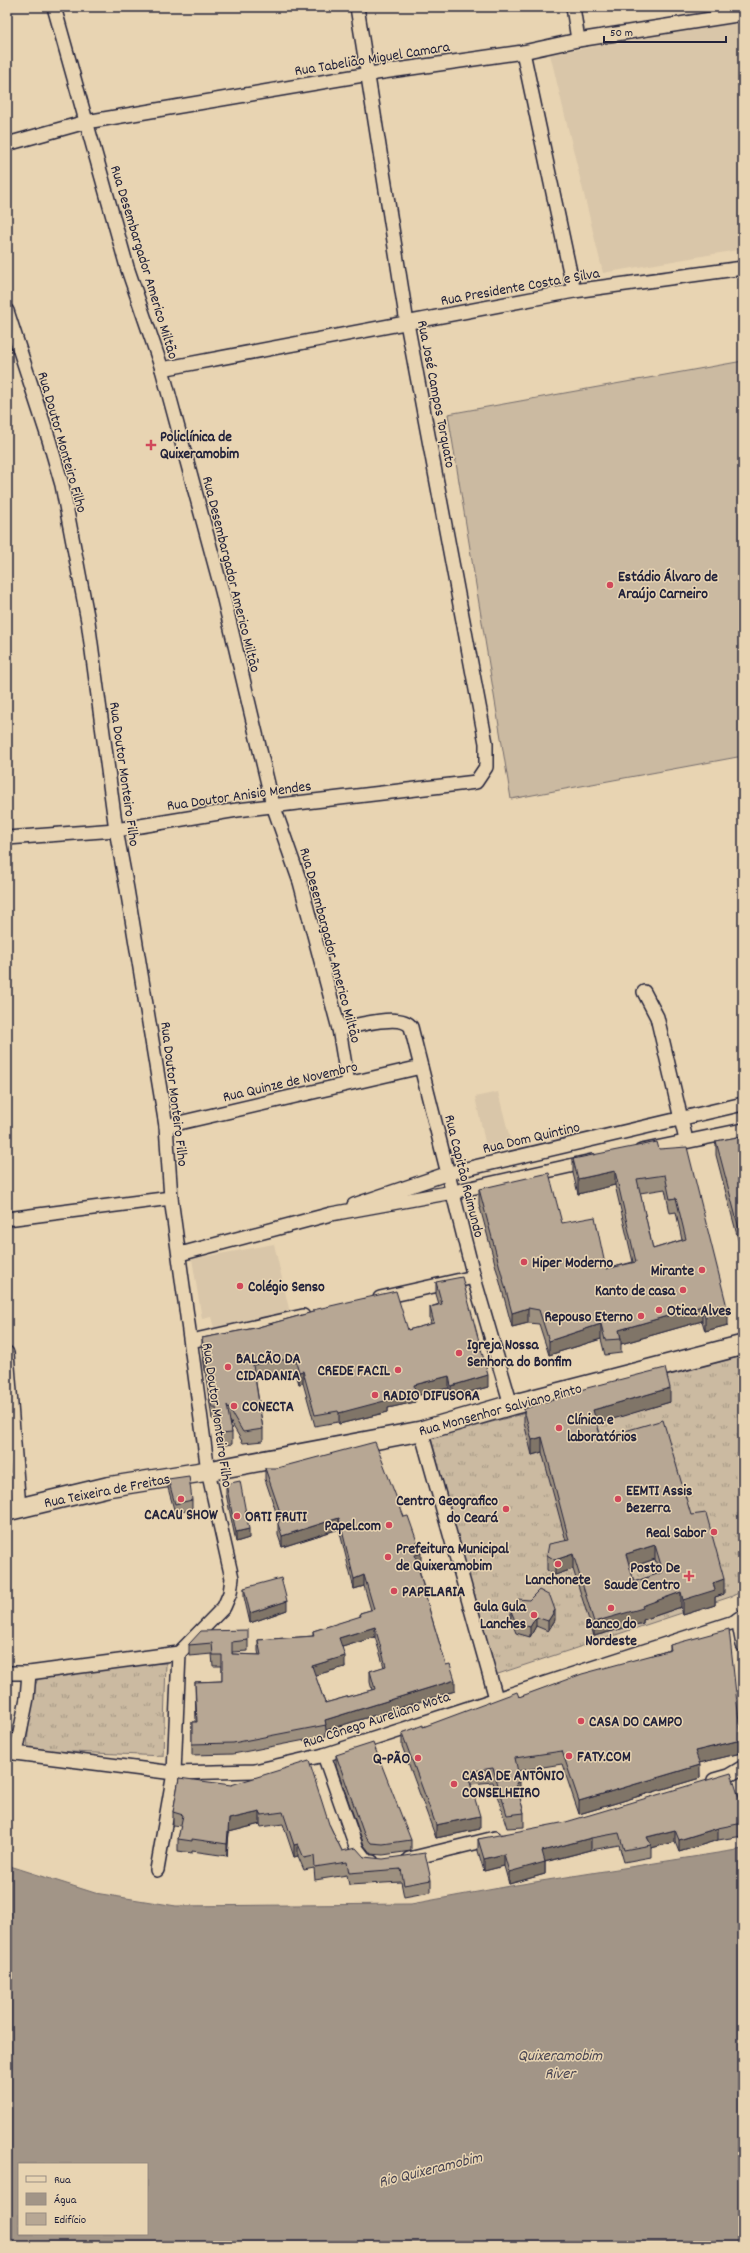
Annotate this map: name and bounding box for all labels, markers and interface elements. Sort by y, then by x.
scale bar [604,18,726,44]
text: 50 m [610,25,633,42]
street label: Rua Tabelião Miguel Camara [293,37,452,83]
street label: Rua Desembargador Americo Miltão [103,163,183,362]
street label: Rua Presidente Costa e Silva [439,263,603,313]
street label: Rua José Campos Torquato [410,319,460,470]
street label: Rua Doutor Monteiro Filho [30,369,92,516]
place label: Policlínica de Quixeramobim [160,427,239,466]
marker: Policlínica de Quixeramobim [145,439,157,451]
street label: Rua Desembargador Americo Miltão [195,474,265,675]
place label: Estádio Álvaro de Araújo Carneiro [618,567,718,606]
marker: Estádio Álvaro de Araújo Carneiro [605,580,615,590]
street label: Rua Doutor Monteiro Filho [102,701,144,848]
street label: Rua Doutor Anisio Mendes [166,776,313,818]
street label: Rua Desembargador Americo Miltão [292,845,366,1046]
street label: Rua Doutor Monteiro Filho [153,1021,193,1168]
street label: Rua Quinze de Novembro [221,1057,360,1109]
street label: Rua Capitão Raimundo [437,1113,489,1241]
street label: Rua Dom Quintino [481,1117,583,1161]
place label: Hiper Moderno [532,1253,614,1275]
marker: Hiper Moderno [519,1257,529,1267]
place label: Mirante [651,1261,694,1283]
marker: Mirante [697,1265,707,1275]
place label: Colégio Senso [248,1277,325,1299]
marker: Colégio Senso [235,1281,245,1291]
place label: Kanto de casa [595,1281,676,1303]
marker: Kanto de casa [678,1285,688,1295]
place label: Otica Alves [667,1301,731,1323]
marker: Otica Alves [654,1305,664,1315]
place label: Repouso Eterno [544,1307,633,1329]
marker: Repouso Eterno [636,1311,646,1321]
place label: Igreja Nossa Senhora do Bonfim [467,1335,572,1374]
street label: Rua Doutor Monteiro Filho [195,1342,237,1489]
marker: Igreja Nossa Senhora do Bonfim [454,1348,464,1358]
place label: BALCÃO DA CIDADANIA [236,1349,301,1388]
place label: CREDE FACIL [317,1361,391,1383]
marker: BALCÃO DA CIDADANIA [223,1362,233,1372]
marker: CREDE FACIL [393,1365,403,1375]
street label: Rua Monsenhor Salviano Pinto [417,1378,585,1443]
place label: RADIO DIFUSORA [383,1386,480,1408]
marker: RADIO DIFUSORA [370,1390,380,1400]
place label: CONECTA [242,1397,294,1419]
marker: CONECTA [229,1401,239,1411]
place label: Clínica e laboratórios [567,1410,637,1449]
marker: Clínica e laboratórios [554,1423,564,1433]
street label: Rua Teixeira de Freitas [42,1469,172,1515]
place label: EEMTI Assis Bezerra [626,1481,692,1520]
place label: Centro Geografico do Ceará [396,1491,499,1530]
marker: CACAU SHOW [176,1494,186,1504]
marker: EEMTI Assis Bezerra [613,1494,623,1504]
marker: Centro Geografico do Ceará [501,1504,511,1514]
place label: CACAU SHOW [144,1505,218,1527]
place label: ORTI FRUTI [245,1507,307,1529]
marker: ORTI FRUTI [232,1511,242,1521]
place label: Papel.com [325,1516,381,1538]
marker: Papel.com [384,1520,394,1530]
place label: Real Sabor [646,1523,706,1545]
marker: Real Sabor [709,1527,719,1537]
place label: Prefeitura Municipal de Quixeramobim [396,1539,509,1578]
marker: Prefeitura Municipal de Quixeramobim [383,1552,393,1562]
place label: Posto De Saude Centro [604,1558,680,1597]
marker: Lanchonete [553,1559,563,1569]
place label: Lanchonete [525,1570,591,1592]
marker: Posto De Saude Centro [683,1570,695,1582]
place label: PAPELARIA [402,1582,465,1604]
marker: PAPELARIA [389,1586,399,1596]
place label: Gula Gula Lanches [473,1597,527,1636]
marker: Banco do Nordeste [606,1603,616,1613]
marker: Gula Gula Lanches [529,1610,539,1620]
place label: Banco do Nordeste [585,1614,637,1653]
street label: Rua Cônego Aureliano Mota [300,1686,454,1755]
place label: CASA DO CAMPO [589,1712,683,1734]
marker: CASA DO CAMPO [576,1716,586,1726]
place label: FATY.COM [577,1747,631,1769]
place label: Q-PÃO [373,1749,410,1771]
marker: FATY.COM [564,1751,574,1761]
marker: Q-PÃO [413,1753,423,1763]
place label: CASA DE ANTÔNIO CONSELHEIRO [462,1766,565,1805]
marker: CASA DE ANTÔNIO CONSELHEIRO [449,1779,459,1789]
water label: Quixeramobim River [518,2045,603,2086]
water label: Rio Quixeramobim [376,2146,486,2194]
legend [18,2163,148,2235]
text: Rua [54,2172,71,2189]
text: Água [54,2192,77,2209]
text: Edifício [54,2212,86,2229]

